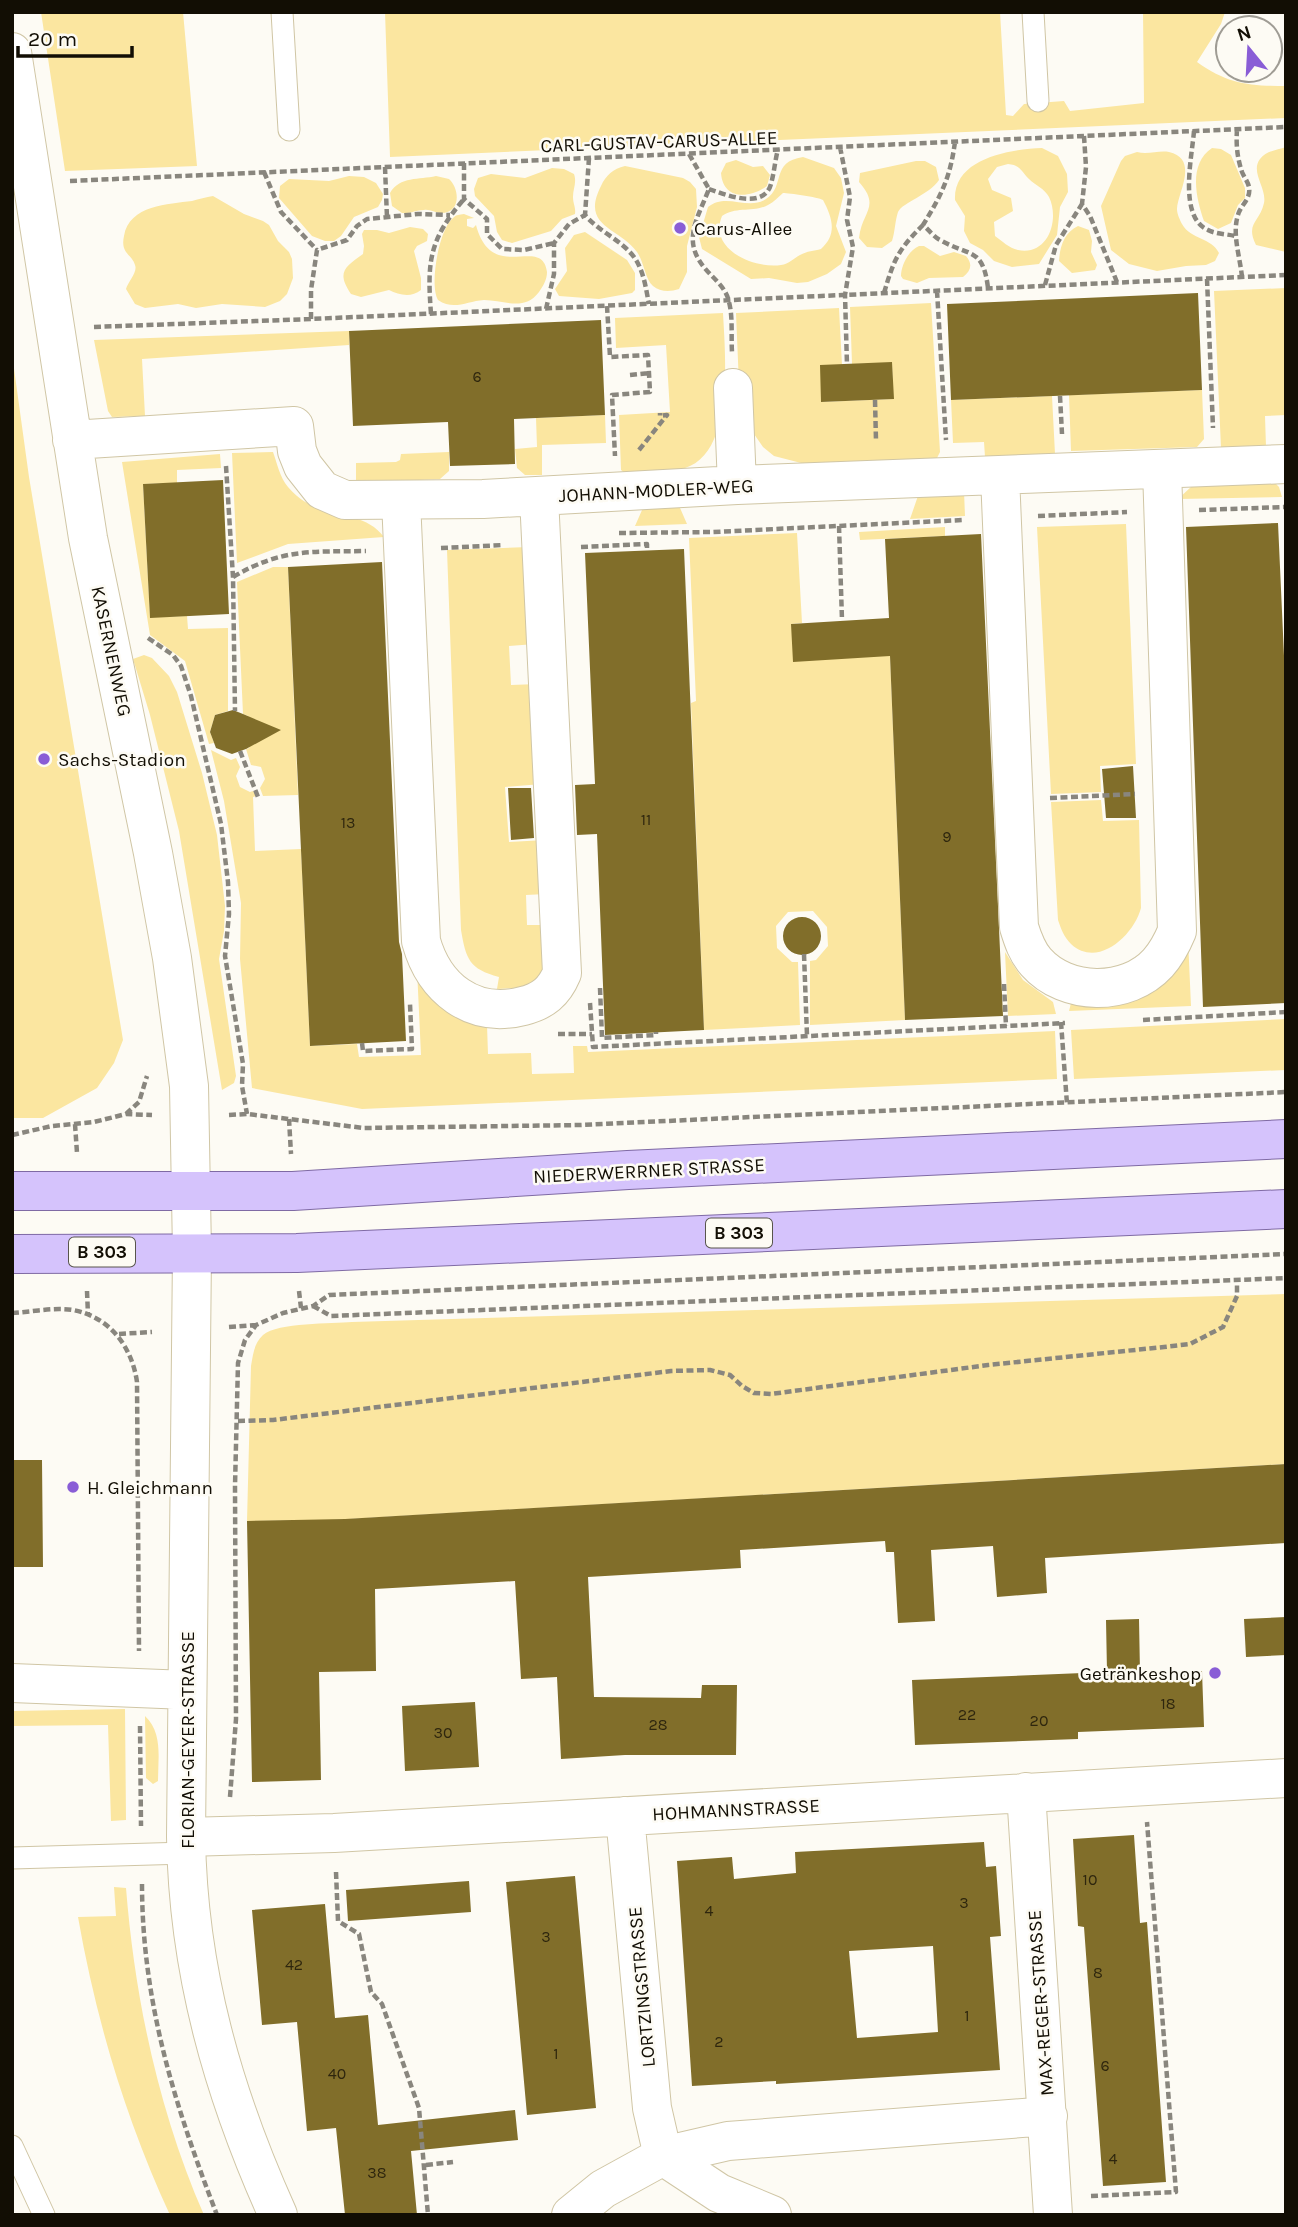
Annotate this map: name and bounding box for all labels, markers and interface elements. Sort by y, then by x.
scale bar [18,14,131,58]
north arrow [1214,14,1284,84]
text: N [1234,21,1254,46]
text: 20 m [28,27,77,51]
street label: CARL-GUSTAV-CARUS-ALLEE [540,127,778,157]
place label: Carus-Allee [694,218,792,240]
marker: Carus-Allee [672,220,688,236]
house number: 6 [472,367,482,386]
street label: JOHANN-MODLER-WEG [558,475,754,507]
street label: KASERNENWEG [86,584,136,718]
place label: Sachs-Stadion [58,749,186,771]
marker: Sachs-Stadion [36,751,52,767]
house number: 11 [641,810,651,829]
house number: 13 [341,813,355,832]
house number: 9 [942,827,952,846]
street label: NIEDERWERRNER STRASSE [533,1154,765,1188]
road number: B 303 [706,1218,772,1248]
road number: B 303 [69,1238,135,1266]
place label: H. Gleichmann [87,1477,213,1499]
marker: H. Gleichmann [65,1479,81,1495]
street label: FLORIAN-GEYER-STRASSE [177,1631,199,1849]
place label: Getränkeshop [1080,1663,1201,1685]
marker: Getränkeshop [1207,1665,1223,1681]
house number: 18 [1160,1694,1176,1713]
house number: 22 [958,1705,976,1724]
house number: 20 [1030,1711,1048,1730]
house number: 28 [648,1715,668,1734]
house number: 30 [434,1723,452,1742]
street label: HOHMANNSTRASSE [652,1795,820,1825]
house number: 10 [1083,1870,1097,1889]
house number: 3 [959,1893,969,1912]
house number: 4 [705,1901,714,1920]
street label: LORTZINGSTRASSE [624,1906,660,2068]
street label: MAX-REGER-STRASSE [1024,1909,1058,2097]
house number: 3 [541,1927,551,1946]
house number: 42 [285,1955,303,1974]
house number: 8 [1093,1963,1103,1982]
house number: 1 [964,2006,970,2025]
house number: 2 [714,2032,724,2051]
house number: 1 [553,2044,559,2063]
house number: 6 [1100,2056,1110,2075]
house number: 40 [328,2064,346,2083]
house number: 4 [1109,2149,1118,2168]
house number: 38 [367,2163,387,2182]

